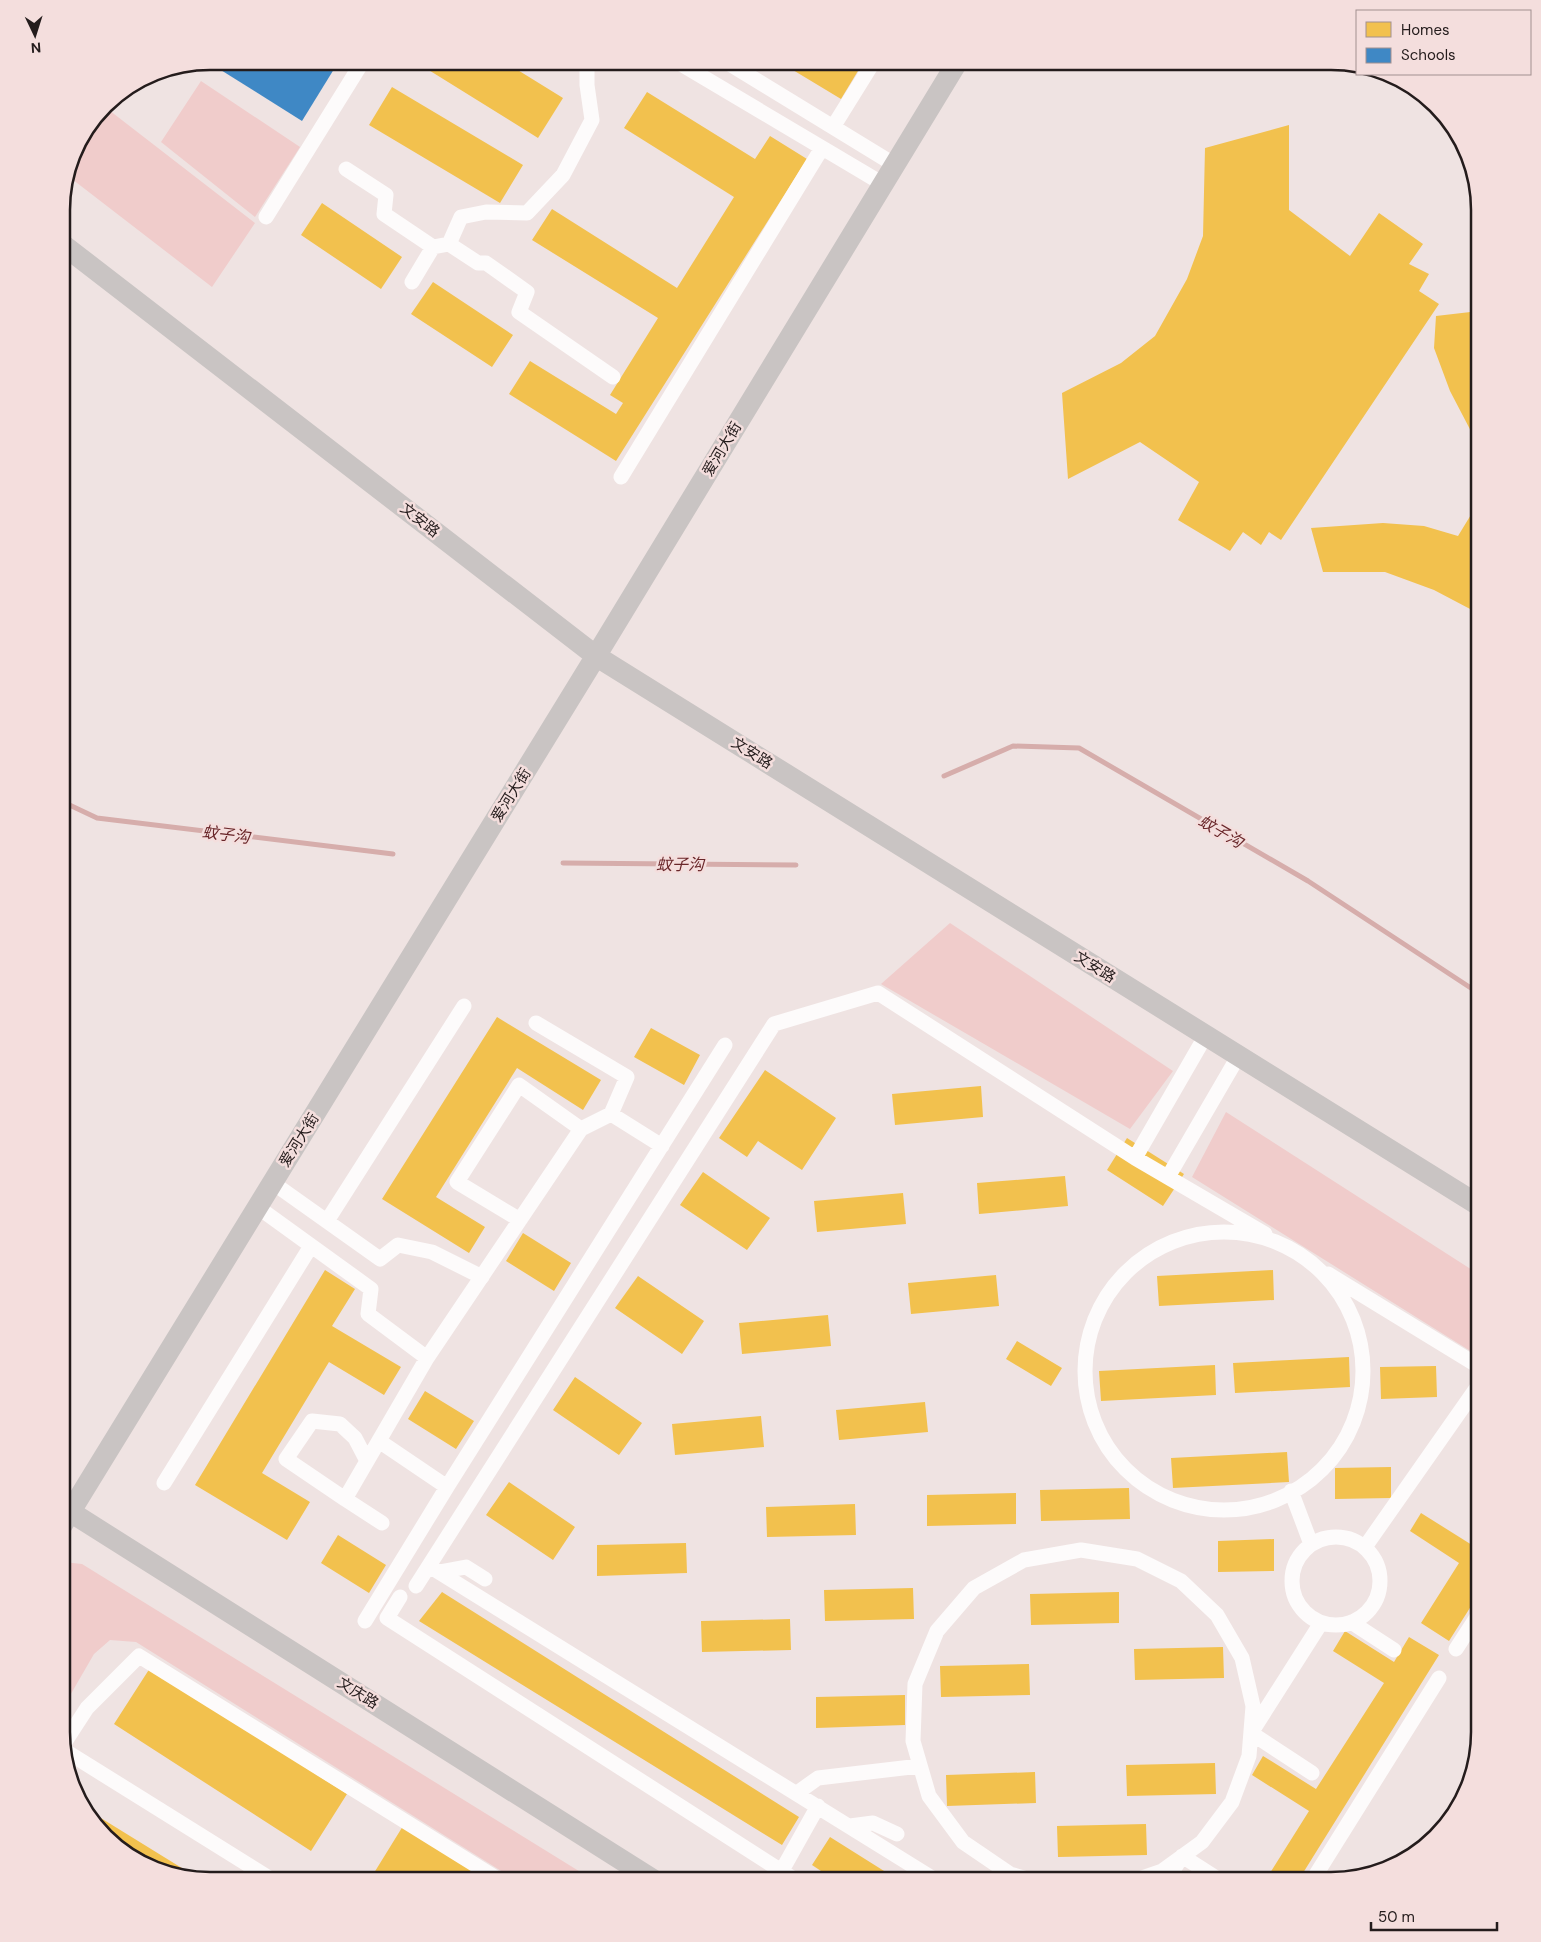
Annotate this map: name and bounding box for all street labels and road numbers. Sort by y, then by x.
street label: 爱河大街 [698,418,746,480]
street label: 文安路 [396,498,444,542]
street label: 文安路 [728,733,776,773]
street label: 爱河大街 [487,764,535,826]
street label: 文安路 [1071,947,1119,987]
street label: 爱河大街 [275,1109,323,1171]
street label: 文庆路 [334,1673,382,1713]

